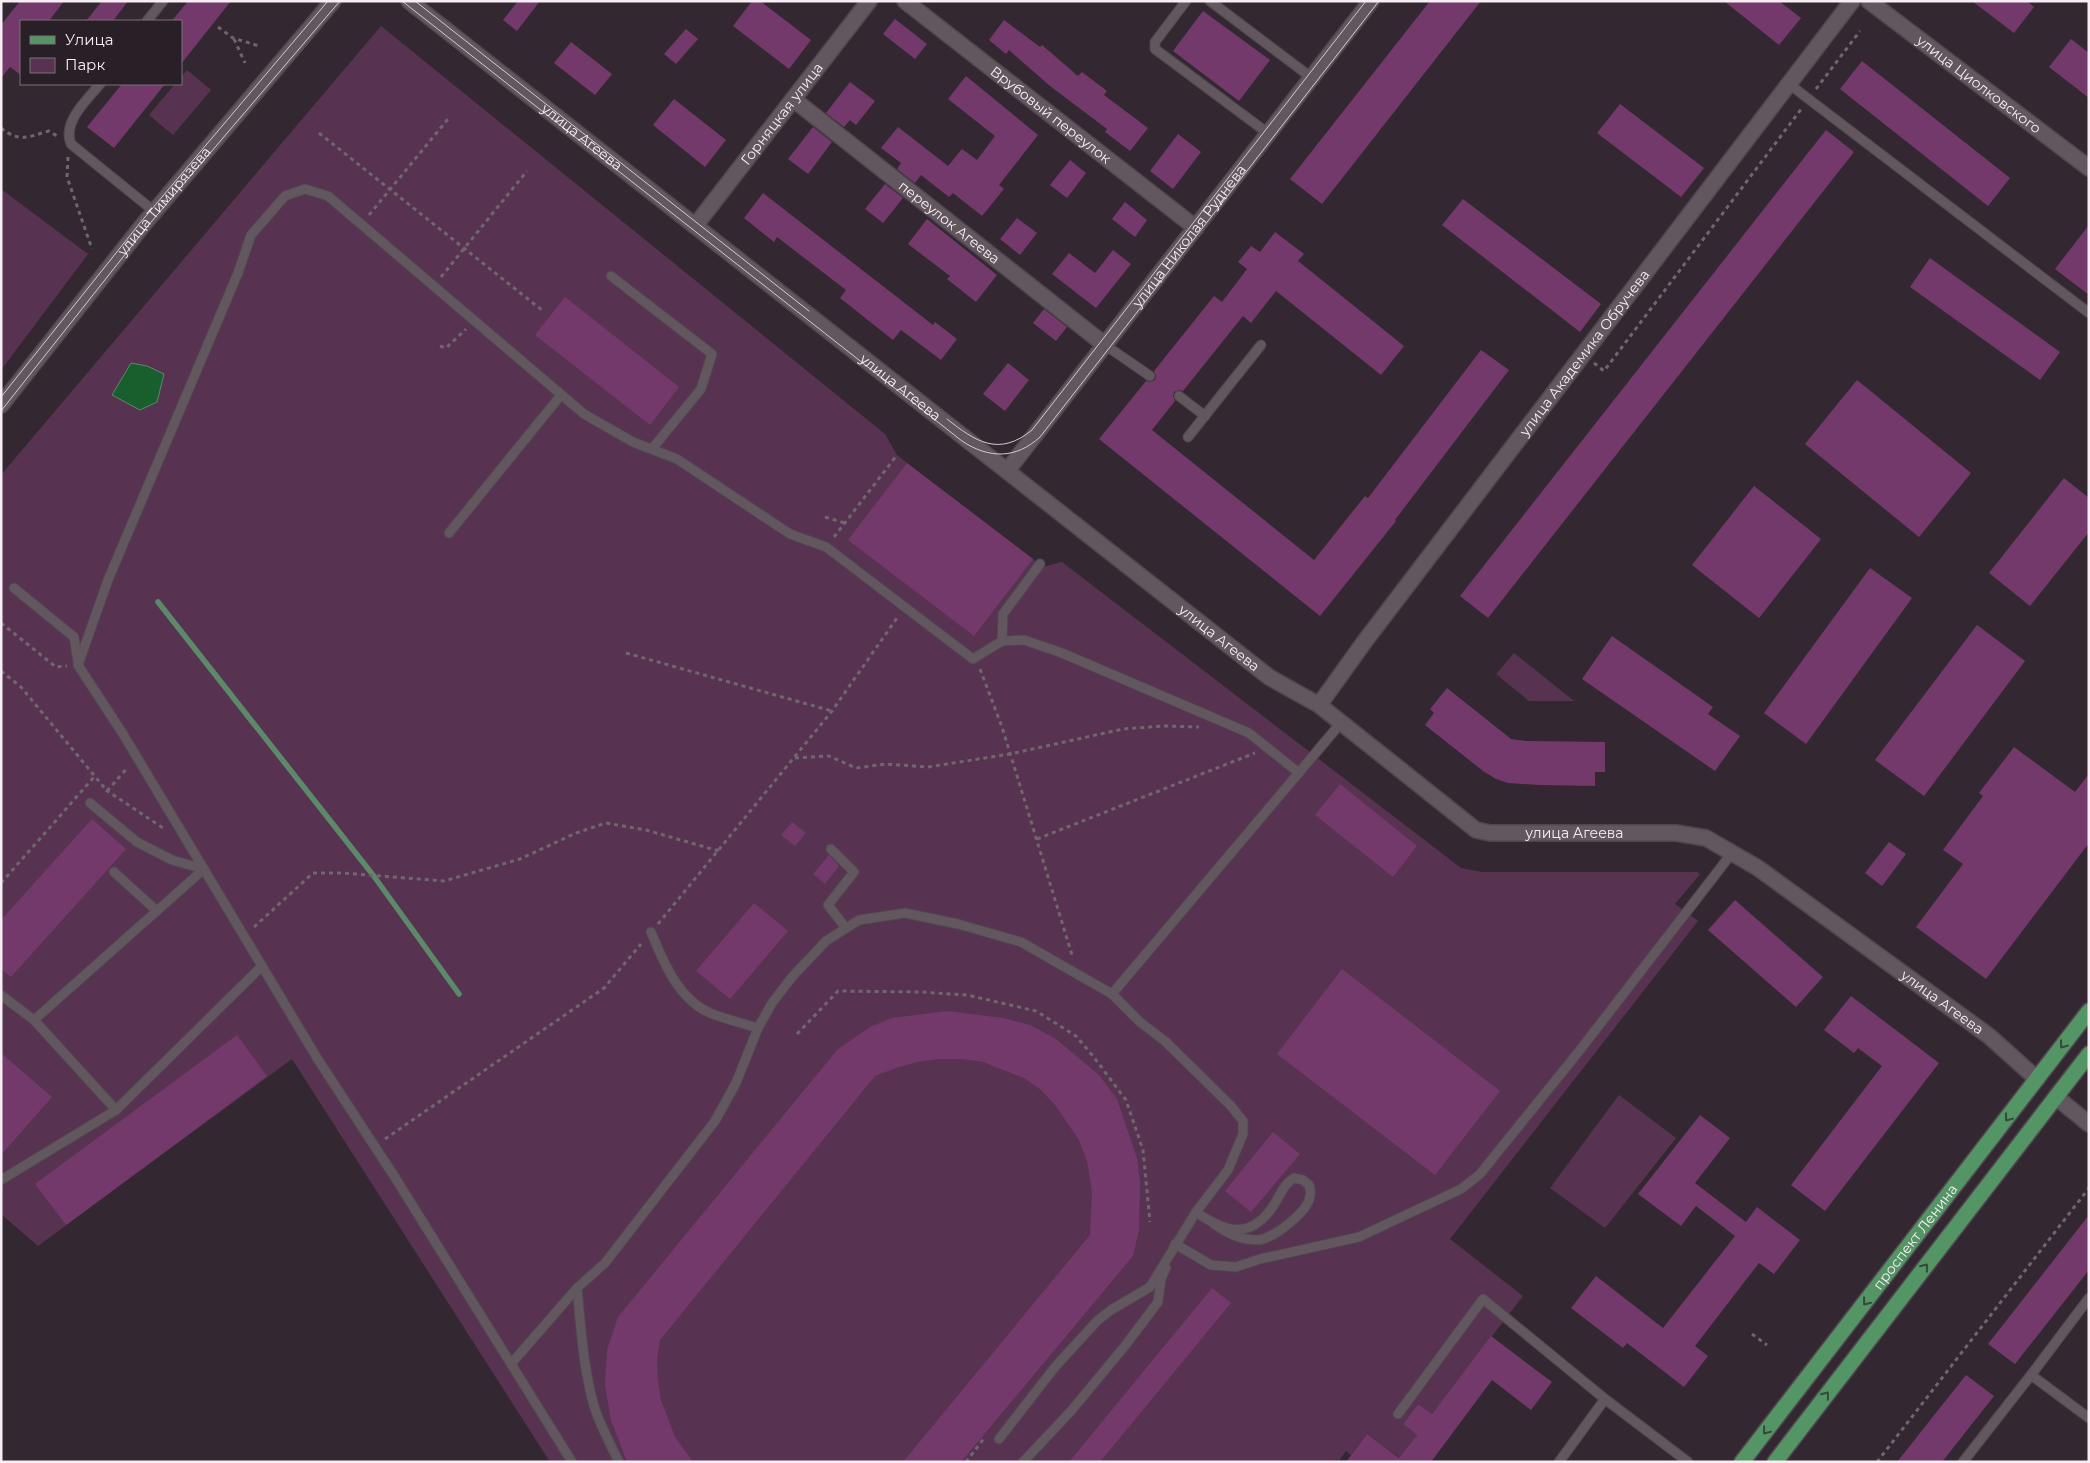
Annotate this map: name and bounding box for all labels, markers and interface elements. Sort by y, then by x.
legend [20,20,182,85]
text: Улица [65,30,113,49]
street label: улица Циолковского [1912,31,2045,138]
text: Парк [65,55,105,74]
street label: Горняцкая улица [737,59,827,168]
street label: Врубовый переулок [987,62,1115,167]
street label: улица Агеева [537,99,626,174]
street label: улица Тимирязева [113,143,215,260]
street label: улица Николая Руднева [1128,161,1250,312]
street label: переулок Агеева [895,177,1004,268]
street label: улица Академика Обручева [1515,266,1653,440]
street label: улица Агеева [855,349,945,425]
street label: улица Агеева [1174,600,1263,675]
street label: улица Агеева [1524,824,1623,842]
street label: улица Агеева [1897,965,1987,1038]
one-way arrow [2060,1039,2068,1048]
one-way arrow [2005,1112,2013,1121]
street label: проспект Ленина [1869,1180,1962,1293]
one-way arrow [1920,1263,1929,1272]
one-way arrow [1863,1297,1872,1306]
one-way arrow [1821,1392,1829,1401]
one-way arrow [1763,1425,1772,1435]

